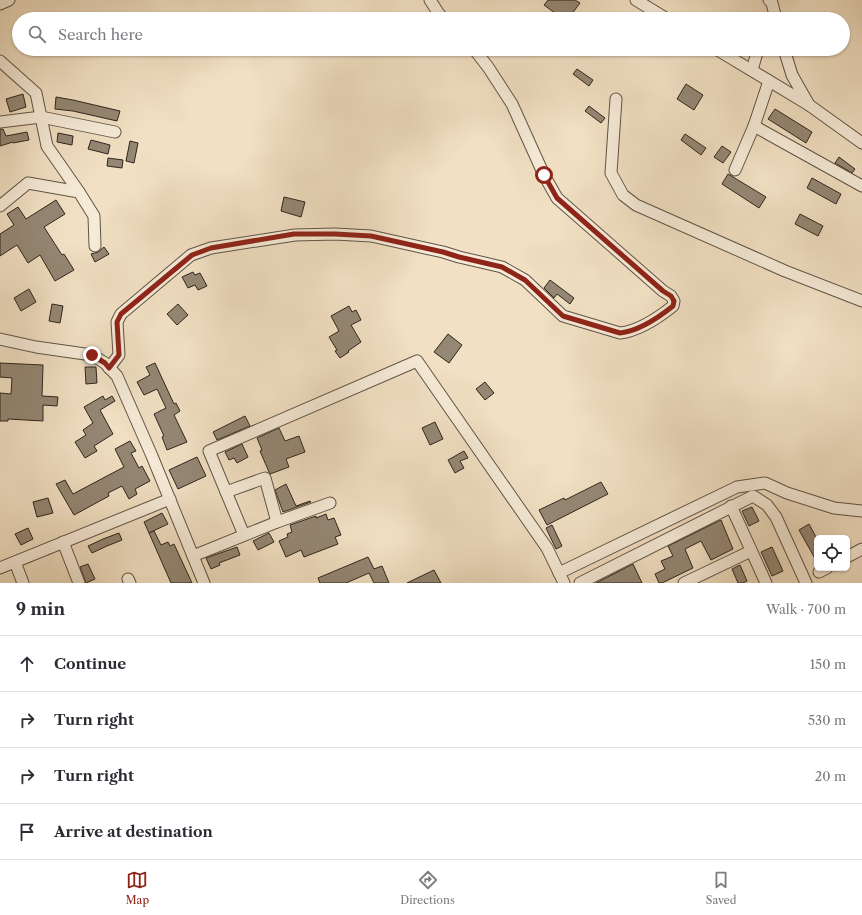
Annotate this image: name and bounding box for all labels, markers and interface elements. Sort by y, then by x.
search box [12,12,850,56]
icon: search [26,23,48,45]
text: Search here [58,25,143,44]
route start [535,166,553,184]
route end [83,346,101,364]
map controls [814,535,850,571]
button: locate [814,535,850,571]
text: 9 min [16,599,65,619]
text: Walk · 700 m [766,601,846,617]
icon: ahead [16,653,38,675]
text: Continue [54,654,126,673]
text: 150 m [810,656,846,672]
icon: right [16,709,38,731]
text: Turn right [54,710,134,729]
text: 530 m [808,712,846,728]
icon: right [16,765,38,787]
text: Turn right [54,766,134,785]
text: 20 m [815,768,846,784]
icon: arrive [16,821,38,843]
text: Arrive at destination [54,822,213,841]
tab: Map [126,869,149,907]
tab: Directions [400,869,455,907]
tab: Saved [706,869,736,907]

